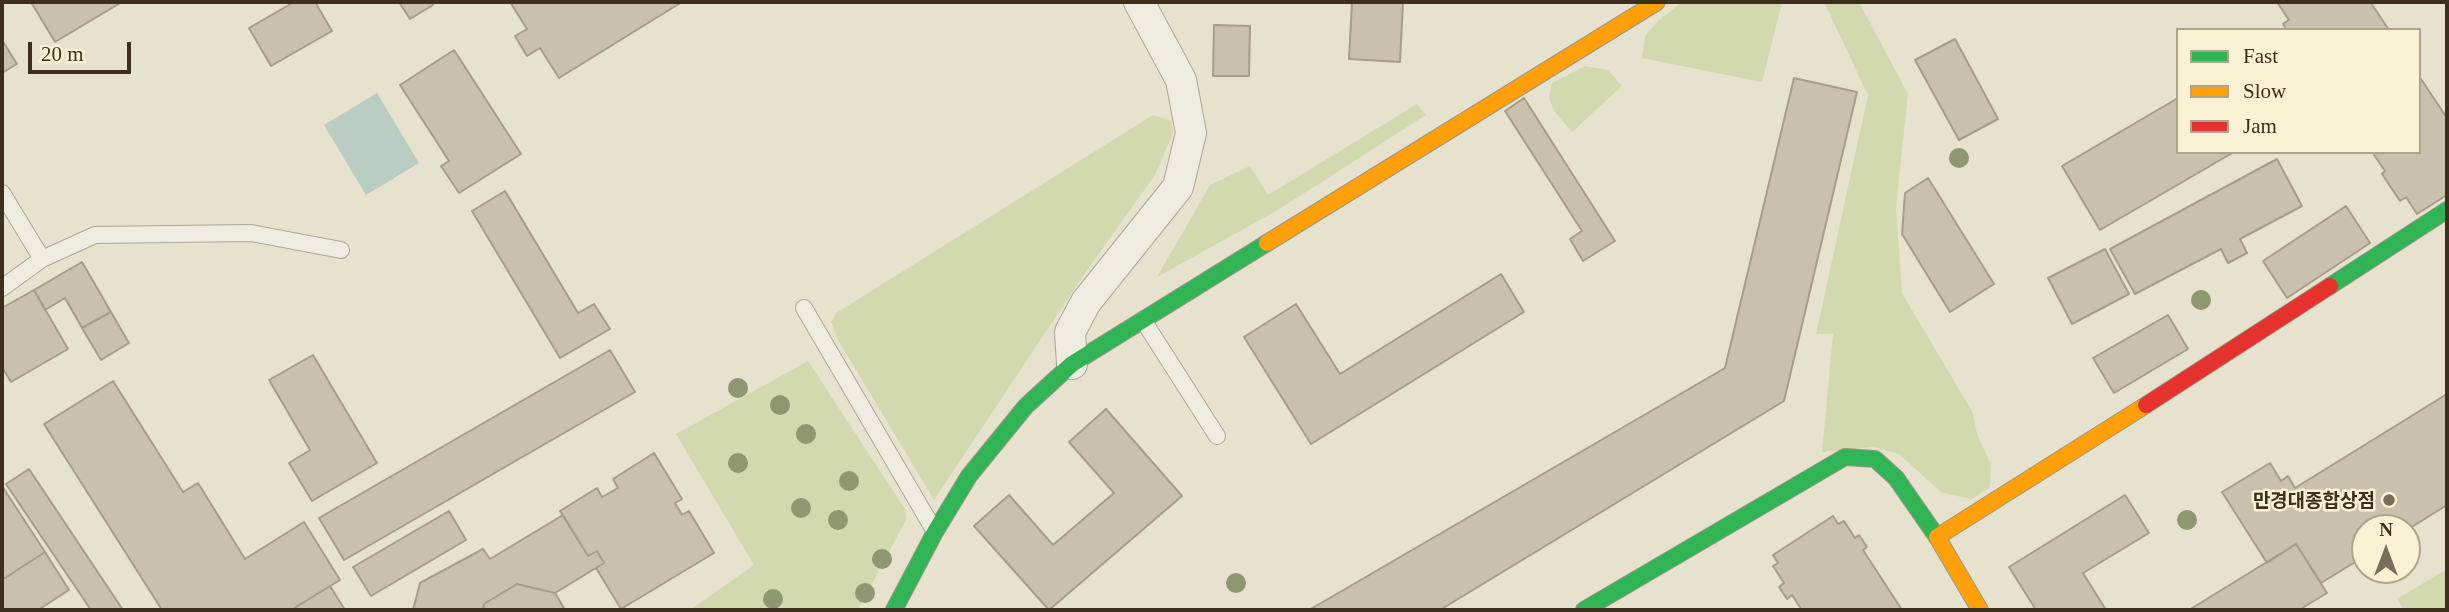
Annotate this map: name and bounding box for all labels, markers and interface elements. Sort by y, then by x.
scale bar [32,28,135,72]
legend [2176,28,2421,154]
text: 20 m [41,42,84,66]
text: Fast [2243,44,2278,68]
text: Slow [2243,79,2286,103]
text: Jam [2243,114,2277,138]
place label: 만경대종합상점 [2253,489,2375,511]
marker: 만경대종합상점 [2381,492,2397,508]
north arrow [2351,514,2421,584]
text: N [2379,519,2393,540]

